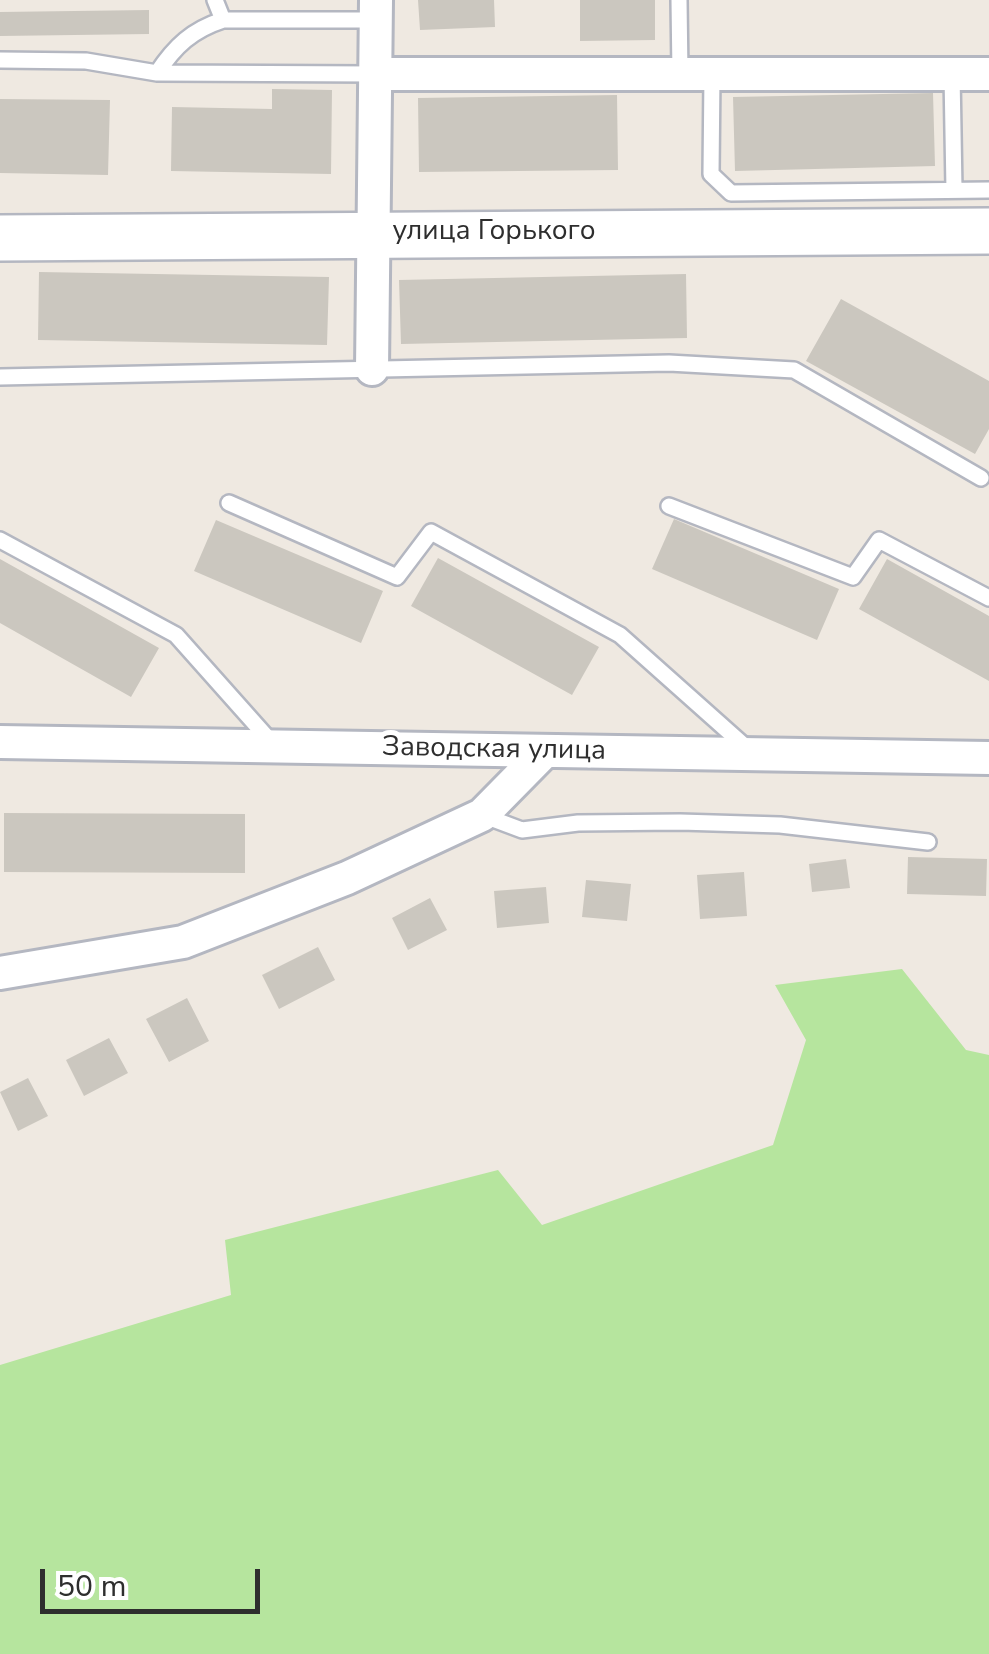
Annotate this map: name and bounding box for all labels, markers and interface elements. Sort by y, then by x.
street label: улица Горького [392,215,596,249]
street label: Заводская улица [382,731,606,769]
scale bar [45,1549,265,1611]
text: 50 m [57,1566,126,1607]

